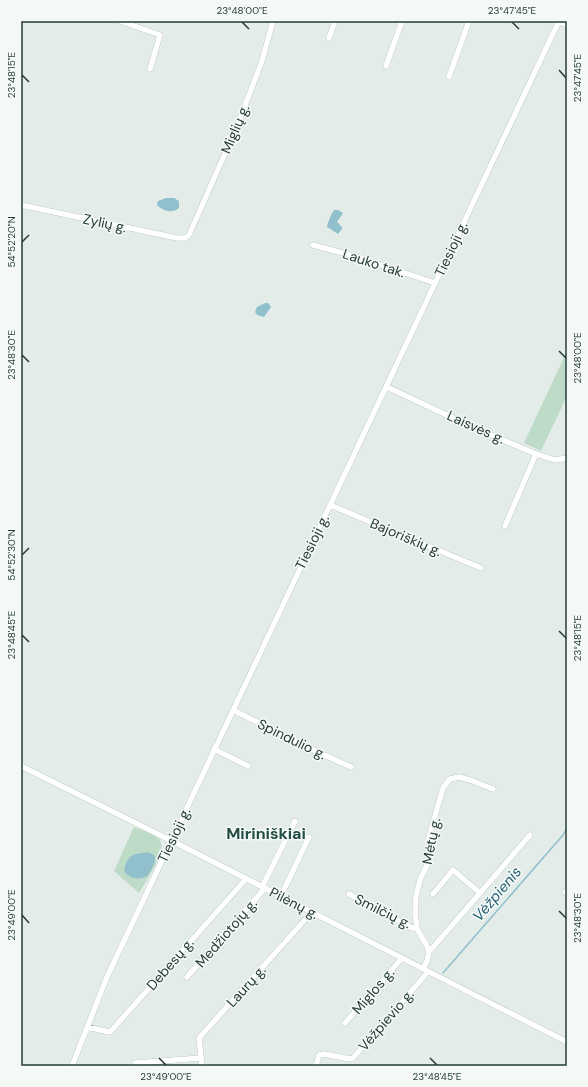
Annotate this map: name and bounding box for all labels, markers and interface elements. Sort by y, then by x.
text: 23°48'00"E [216,4,268,17]
text: 23°47'45"E [488,4,537,17]
text: 23°48'15"E [5,51,18,98]
text: 23°47'45"E [571,53,584,102]
street label: Miglių g. [217,101,253,156]
street label: Zylių g. [82,210,129,236]
text: 54°52'20"N [5,216,18,268]
street label: Tiesioji g. [430,218,472,280]
street label: Lauko tak. [341,244,408,282]
text: 23°48'30"E [5,330,18,380]
text: 23°48'00"E [571,332,584,384]
street label: Laisvės g. [444,406,508,448]
street label: Tiesioji g. [291,511,333,572]
street label: Bajoriškių g. [367,514,445,560]
text: 54°52'30"N [5,529,18,581]
text: 23°48'45"E [5,610,18,659]
text: 23°48'15"E [571,614,584,661]
street label: Spindulio g. [255,715,329,763]
street label: Tiesioji g. [153,804,195,866]
street label: Mėtų g. [418,816,444,866]
district label: Miriniškiai [226,823,306,844]
water label: Vėžpienis [468,862,526,926]
street label: Pilėnų g. [266,883,322,923]
text: 23°49'00"E [5,889,18,941]
street label: Smilčių g. [352,890,414,933]
text: 23°48'30"E [571,893,584,943]
street label: Medžiotojų g. [191,895,261,971]
street label: Debesų g. [142,934,198,994]
street label: Laurų g. [222,961,270,1011]
street label: Miglos g. [348,964,398,1018]
street label: Vėžpievio g. [354,985,418,1055]
text: 23°49'00"E [140,1070,192,1083]
text: 23°48'45"E [413,1070,462,1083]

